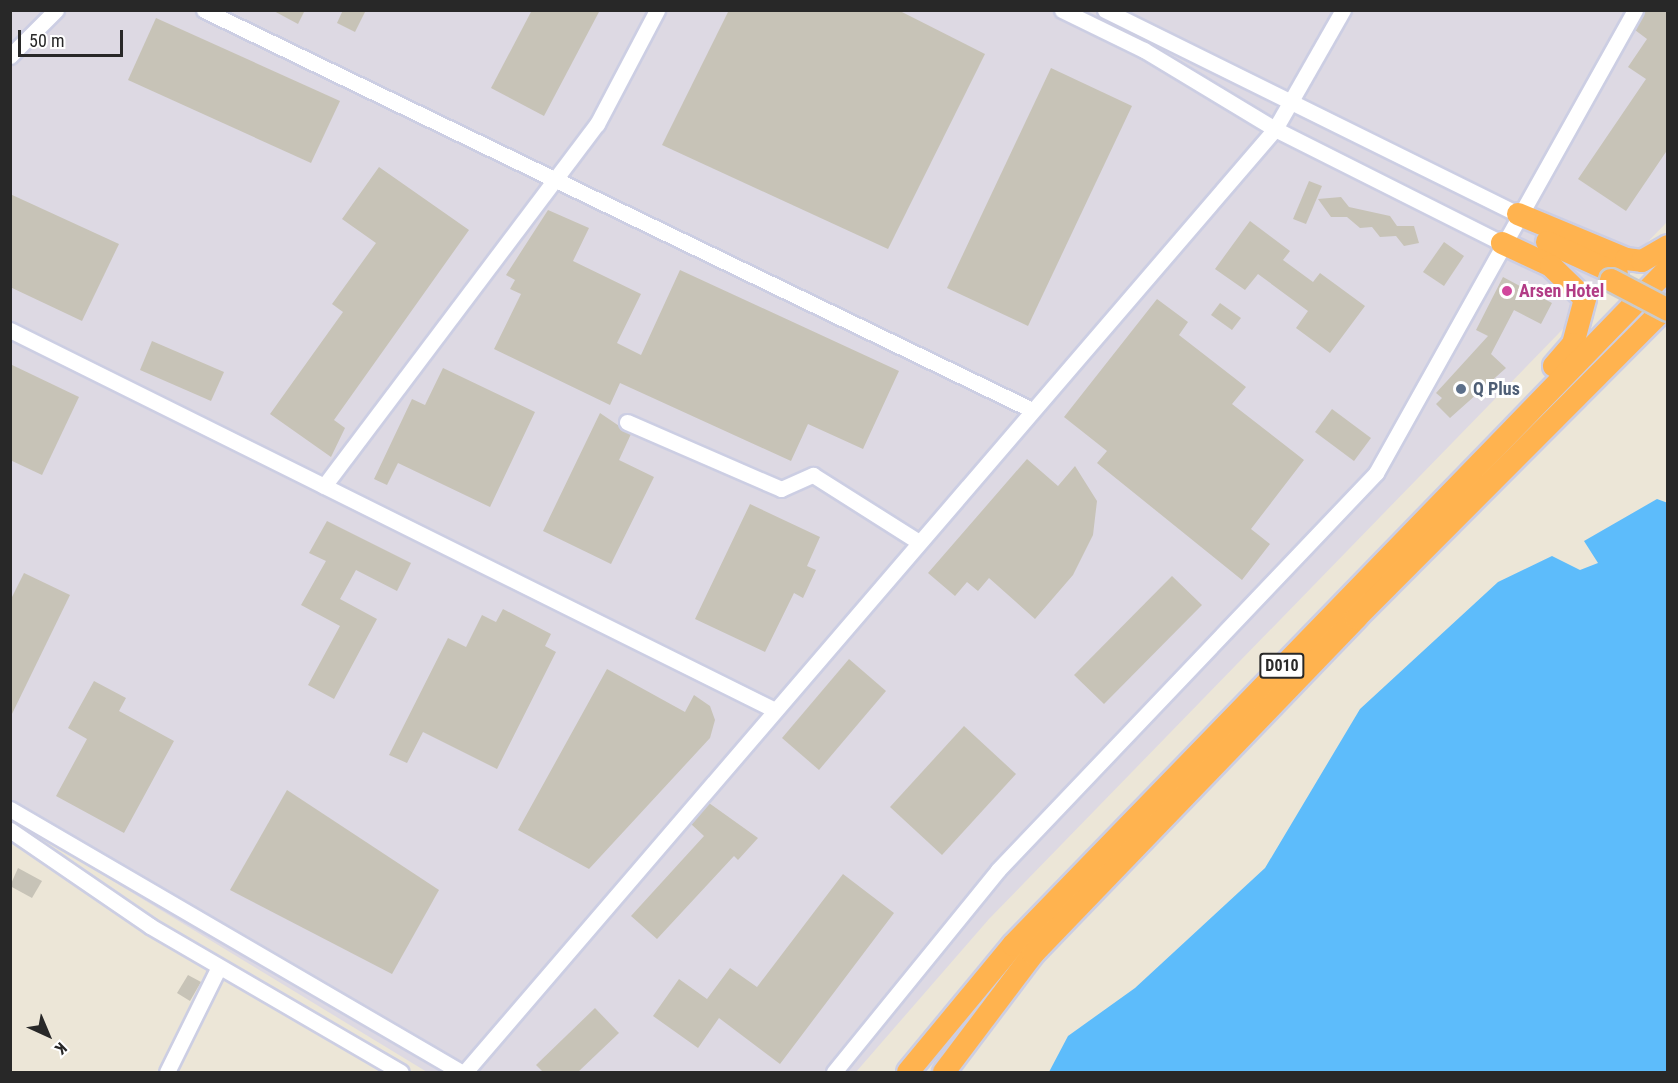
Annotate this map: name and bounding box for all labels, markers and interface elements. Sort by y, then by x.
scale bar [21,18,126,56]
text: 50 m [29,30,64,51]
place label: Arsen Hotel [1519,280,1604,302]
marker: Arsen Hotel [1500,284,1514,298]
place label: Q Plus [1473,378,1520,400]
marker: Q Plus [1454,382,1468,396]
road number: D010 [1258,653,1306,679]
north arrow [18,1005,78,1065]
text: K [51,1038,71,1058]

